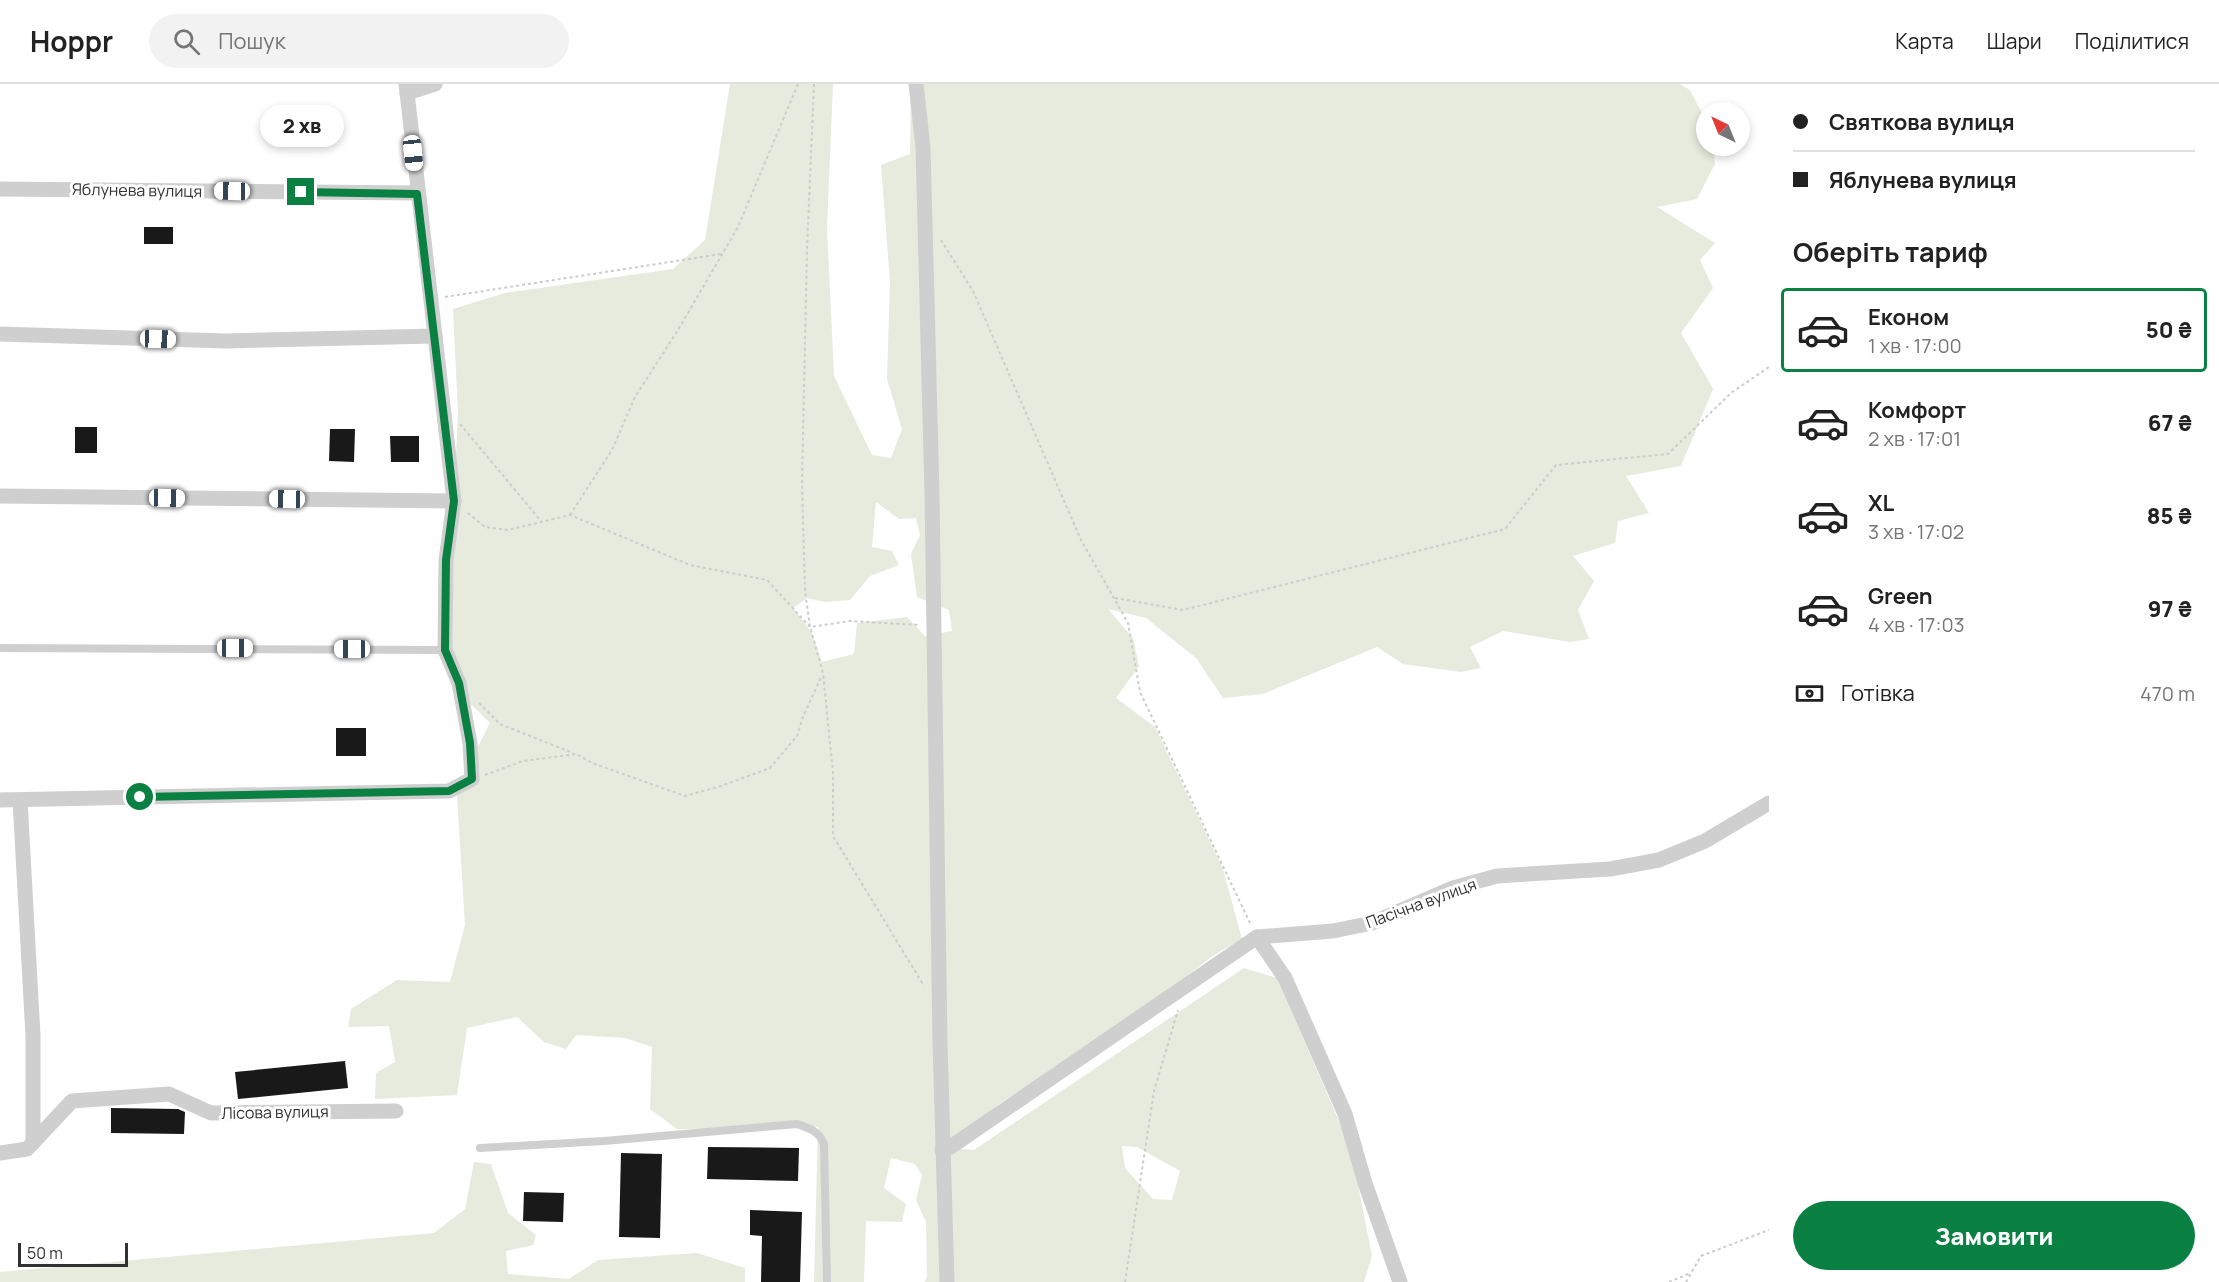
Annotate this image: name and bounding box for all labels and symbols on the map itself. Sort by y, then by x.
north arrow [1696,102,1750,156]
callout: 2 хв [259,105,343,147]
car [402,134,424,172]
street label: Яблунева вулиця [72,178,202,202]
route end [287,178,314,205]
car [214,182,250,200]
car [140,329,176,349]
car [149,489,185,507]
car [269,490,305,508]
car [217,639,253,657]
car [334,640,370,658]
route start [126,783,153,810]
street label: Пасічна вулиця [1363,873,1479,933]
street label: Лісова вулиця [221,1100,329,1124]
scale bar [18,1240,128,1268]

